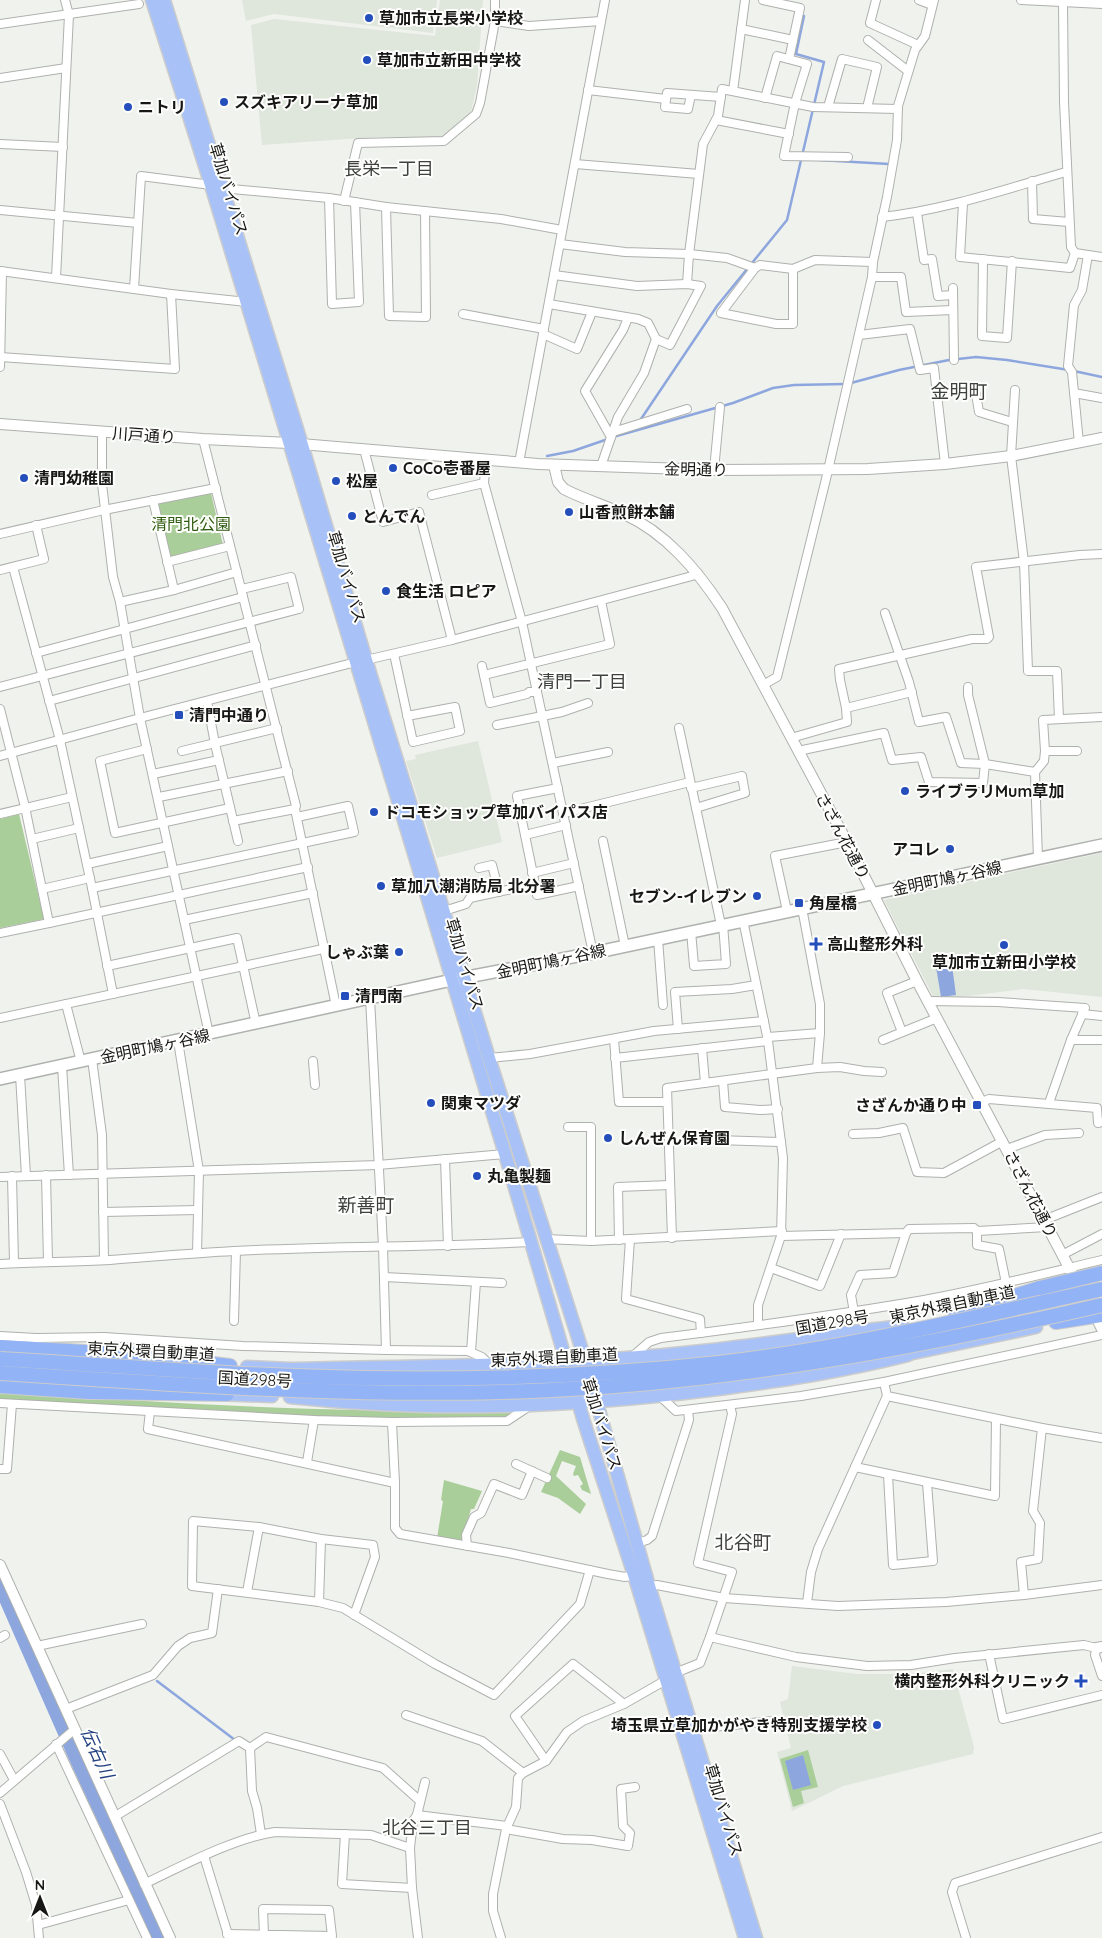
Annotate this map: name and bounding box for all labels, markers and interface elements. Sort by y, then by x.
place label: 草加市立長栄小学校 [379,8,523,28]
marker: 草加市立長栄小学校 [363,12,375,24]
place label: 草加市立新田中学校 [377,50,521,70]
marker: 草加市立新田中学校 [361,54,373,66]
place label: スズキアリーナ草加 [234,92,378,112]
marker: スズキアリーナ草加 [218,96,230,108]
place label: ニトリ [138,97,186,117]
marker: ニトリ [122,101,134,113]
street label: 草加バイパス [205,140,253,238]
district label: 長栄一丁目 [344,157,434,180]
district label: 金明町 [930,379,988,403]
street label: 川戸通り [111,423,177,447]
place label: CoCo壱番屋 [403,458,491,478]
street label: 金明通り [664,458,728,480]
marker: CoCo壱番屋 [387,462,399,474]
place label: 清門幼稚園 [34,468,114,488]
place label: 松屋 [346,471,378,491]
marker: 清門幼稚園 [18,472,30,484]
marker: 松屋 [330,475,342,487]
place label: 山香煎餅本舗 [579,502,675,522]
place label: とんでん [362,506,425,526]
marker: 山香煎餅本舗 [563,506,575,518]
marker: とんでん [346,510,358,522]
park label: 清門北公園 [151,514,231,534]
street label: 草加バイパス [323,528,371,626]
place label: 食生活 ロピア [396,581,496,601]
marker: 食生活 ロピア [380,585,392,597]
district label: 清門一丁目 [537,670,627,693]
place label: 清門中通り [189,705,269,725]
marker: 清門中通り [173,709,185,721]
place label: ライブラリMum草加 [915,781,1064,801]
marker: ライブラリMum草加 [899,785,911,797]
street label: さざん花通り [812,789,874,883]
place label: ドコモショップ草加バイパス店 [384,802,608,822]
marker: ドコモショップ草加バイパス店 [368,806,380,818]
place label: アコレ [892,839,940,859]
marker: アコレ [944,843,956,855]
street label: 金明町鳩ヶ谷線 [890,857,1004,899]
place label: 草加八潮消防局 北分署 [391,876,555,896]
marker: 草加八潮消防局 北分署 [375,880,387,892]
place label: セブン-イレブン [629,886,747,906]
marker: セブン-イレブン [751,890,763,902]
place label: 角屋橋 [809,893,857,913]
marker: 角屋橋 [793,897,805,909]
street label: 草加バイパス [441,915,489,1013]
place label: 高山整形外科 [827,934,923,954]
marker: 高山整形外科 [809,937,823,951]
marker: 草加市立新田小学校 [998,939,1010,951]
street label: 金明町鳩ヶ谷線 [494,940,608,982]
place label: しゃぶ葉 [325,942,389,962]
marker: しゃぶ葉 [393,946,405,958]
place label: 草加市立新田小学校 [932,952,1076,972]
place label: 清門南 [355,986,403,1006]
marker: 清門南 [339,990,351,1002]
street label: 金明町鳩ヶ谷線 [98,1025,212,1067]
place label: 関東マツダ [441,1093,521,1113]
place label: さざんか通り中 [855,1095,967,1115]
marker: 関東マツダ [425,1097,437,1109]
marker: さざんか通り中 [971,1099,983,1111]
place label: しんぜん保育園 [618,1128,730,1148]
marker: しんぜん保育園 [602,1132,614,1144]
street label: さざん花通り [1000,1147,1062,1241]
place label: 丸亀製麺 [487,1166,551,1186]
marker: 丸亀製麺 [471,1170,483,1182]
district label: 新善町 [337,1193,395,1217]
street label: 東京外環自動車道 [887,1281,1017,1327]
street label: 国道298号 [794,1306,870,1338]
street label: 東京外環自動車道 [87,1338,215,1364]
street label: 東京外環自動車道 [490,1344,618,1370]
street label: 国道298号 [217,1367,293,1391]
street label: 草加バイパス [578,1375,626,1473]
district label: 北谷町 [714,1530,772,1554]
place label: 横内整形外科クリニック [894,1671,1070,1691]
marker: 横内整形外科クリニック [1074,1674,1088,1688]
place label: 埼玉県立草加かがやき特別支援学校 [611,1715,867,1735]
marker: 埼玉県立草加かがやき特別支援学校 [871,1719,883,1731]
water label: 伝右川 [76,1723,120,1784]
street label: 草加バイパス [700,1761,748,1859]
district label: 北谷三丁目 [382,1816,472,1839]
north arrow [15,1873,65,1923]
text: N [35,1876,45,1894]

